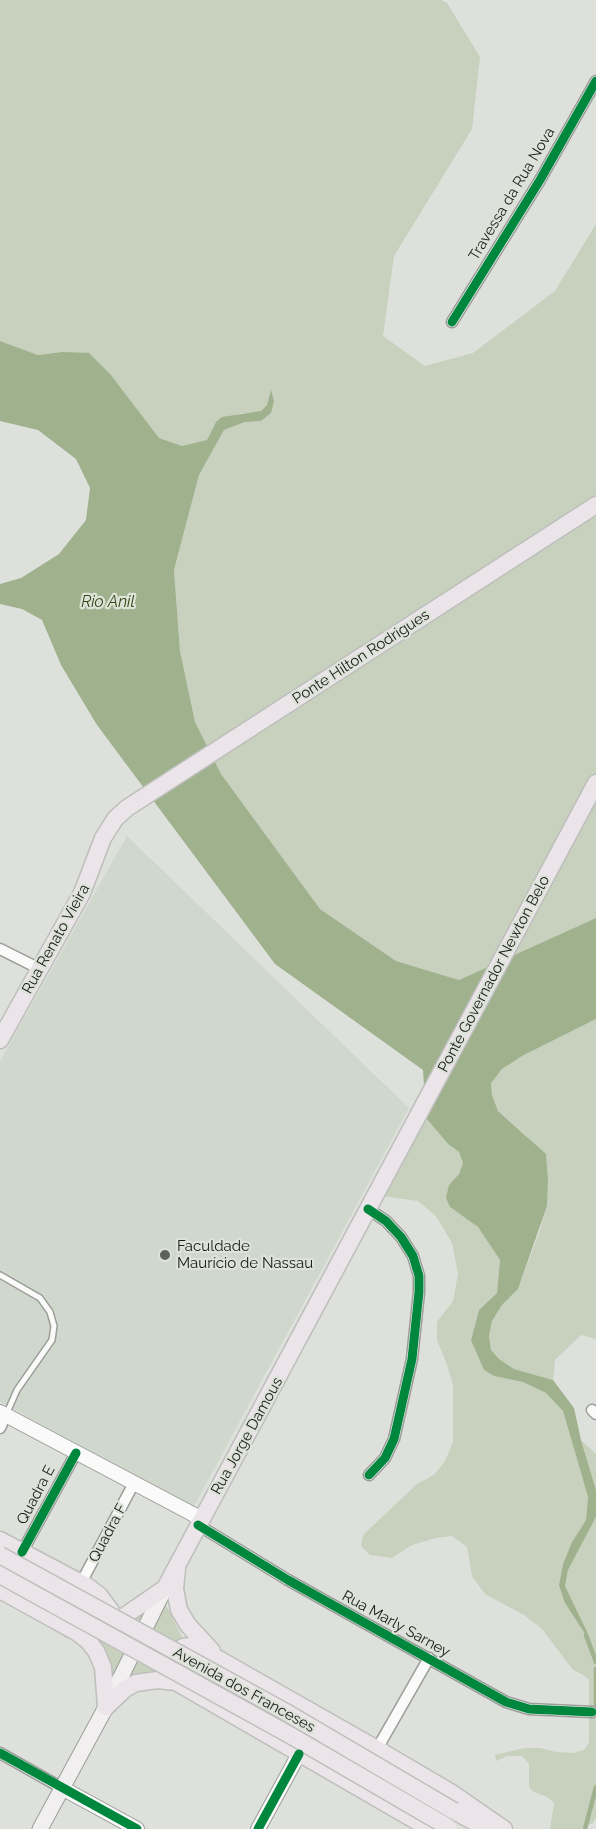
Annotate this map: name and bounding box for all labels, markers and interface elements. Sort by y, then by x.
street label: Travessa da Rua Nova [465,124,559,264]
water label: Rio Anil [81,592,135,612]
street label: Ponte Hilton Rodrigues [289,606,433,708]
street label: Ponte Governador Newton Belo [434,873,554,1075]
street label: Rua Renato Vieira [18,881,94,997]
place label: Faculdade Maurício de Nassau [177,1237,313,1272]
marker: Faculdade Maurício de Nassau [158,1248,172,1262]
street label: Rua Jorge Damous [207,1374,287,1498]
street label: Quadra E [13,1463,59,1527]
street label: Quadra F [85,1501,131,1565]
street label: Rua Marly Sarney [339,1587,453,1661]
street label: Avenida dos Franceses [170,1643,318,1737]

